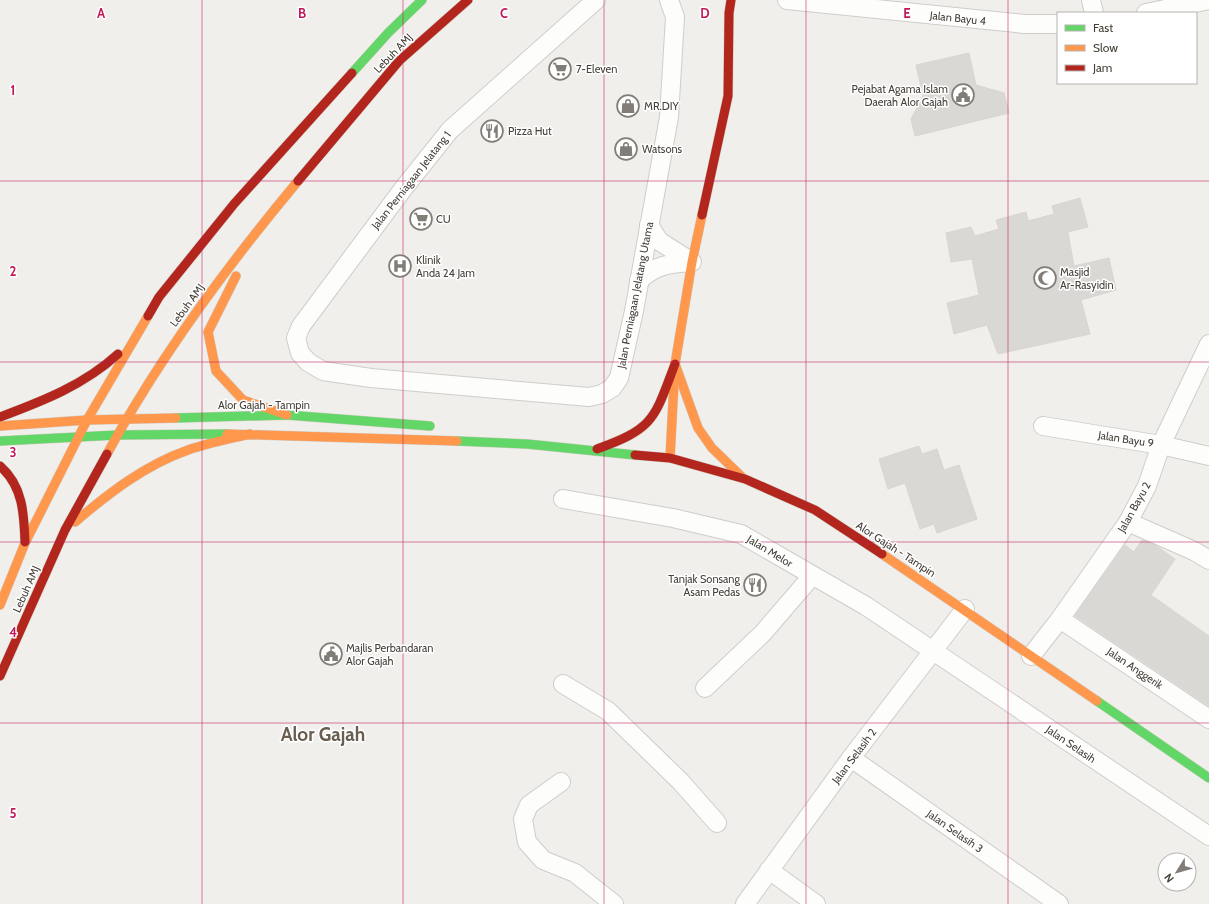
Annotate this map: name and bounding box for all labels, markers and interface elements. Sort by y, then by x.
text: A [97,5,106,21]
text: B [298,5,306,21]
text: C [500,5,508,21]
text: D [700,5,710,21]
text: E [903,5,911,21]
street label: Jalan Bayu 4 [928,8,987,28]
legend [1057,12,1197,84]
text: Fast [1093,20,1113,35]
street label: Lebuh AMJ [371,30,415,76]
text: Slow [1093,40,1118,55]
supermarket icon: 7-Eleven [547,56,573,82]
text: Jam [1092,60,1112,75]
place label: 7-Eleven [576,62,617,76]
text: 1 [11,82,15,98]
place label: Pejabat Agama Islam Daerah Alor Gajah [852,82,948,109]
public building icon: Pejabat Agama Islam Daerah Alor Gajah [950,82,976,108]
shop icon: MR.DIY [615,93,641,119]
place label: MR.DIY [644,99,680,113]
restaurant icon: Pizza Hut [479,118,505,144]
place label: Pizza Hut [508,124,552,138]
street label: Jalan Perniagaan Jelatang 1 [368,128,454,233]
shop icon: Watsons [613,136,639,162]
place label: Watsons [642,142,683,156]
supermarket icon: CU [408,206,434,232]
place label: CU [436,212,451,226]
street label: Jalan Perniagaan Jelatang Utama [614,220,656,371]
hospital icon: Klinik Anda 24 Jam [387,253,413,279]
place label: Klinik Anda 24 Jam [416,253,475,280]
text: 2 [10,263,17,279]
mosque icon: Masjid Ar-Rasyidin [1032,265,1058,291]
place label: Masjid Ar-Rasyidin [1060,265,1114,292]
street label: Lebuh AMJ [167,281,207,329]
street label: Alor Gajah - Tampin [218,398,310,412]
street label: Jalan Bayu 9 [1096,428,1155,450]
text: 3 [9,444,17,460]
street label: Jalan Bayu 2 [1114,479,1154,536]
street label: Alor Gajah - Tampin [854,518,938,580]
street label: Jalan Melor [744,531,796,570]
street label: Lebuh AMJ [9,563,43,615]
place label: Tanjak Sonsang Asam Pedas [668,572,741,599]
restaurant icon: Tanjak Sonsang Asam Pedas [742,572,768,598]
text: 4 [9,624,17,640]
public building icon: Majlis Perbandaran Alor Gajah [318,641,344,667]
place label: Majlis Perbandaran Alor Gajah [346,641,433,668]
street label: Jalan Anggerik [1103,644,1166,692]
street label: Jalan Selasih [1043,722,1099,766]
district label: Alor Gajah [281,723,365,746]
street label: Jalan Selasih 2 [828,725,879,787]
text: 5 [10,805,17,821]
street label: Jalan Selasih 3 [923,806,986,856]
north arrow [1157,852,1197,892]
text: N [1161,871,1177,885]

